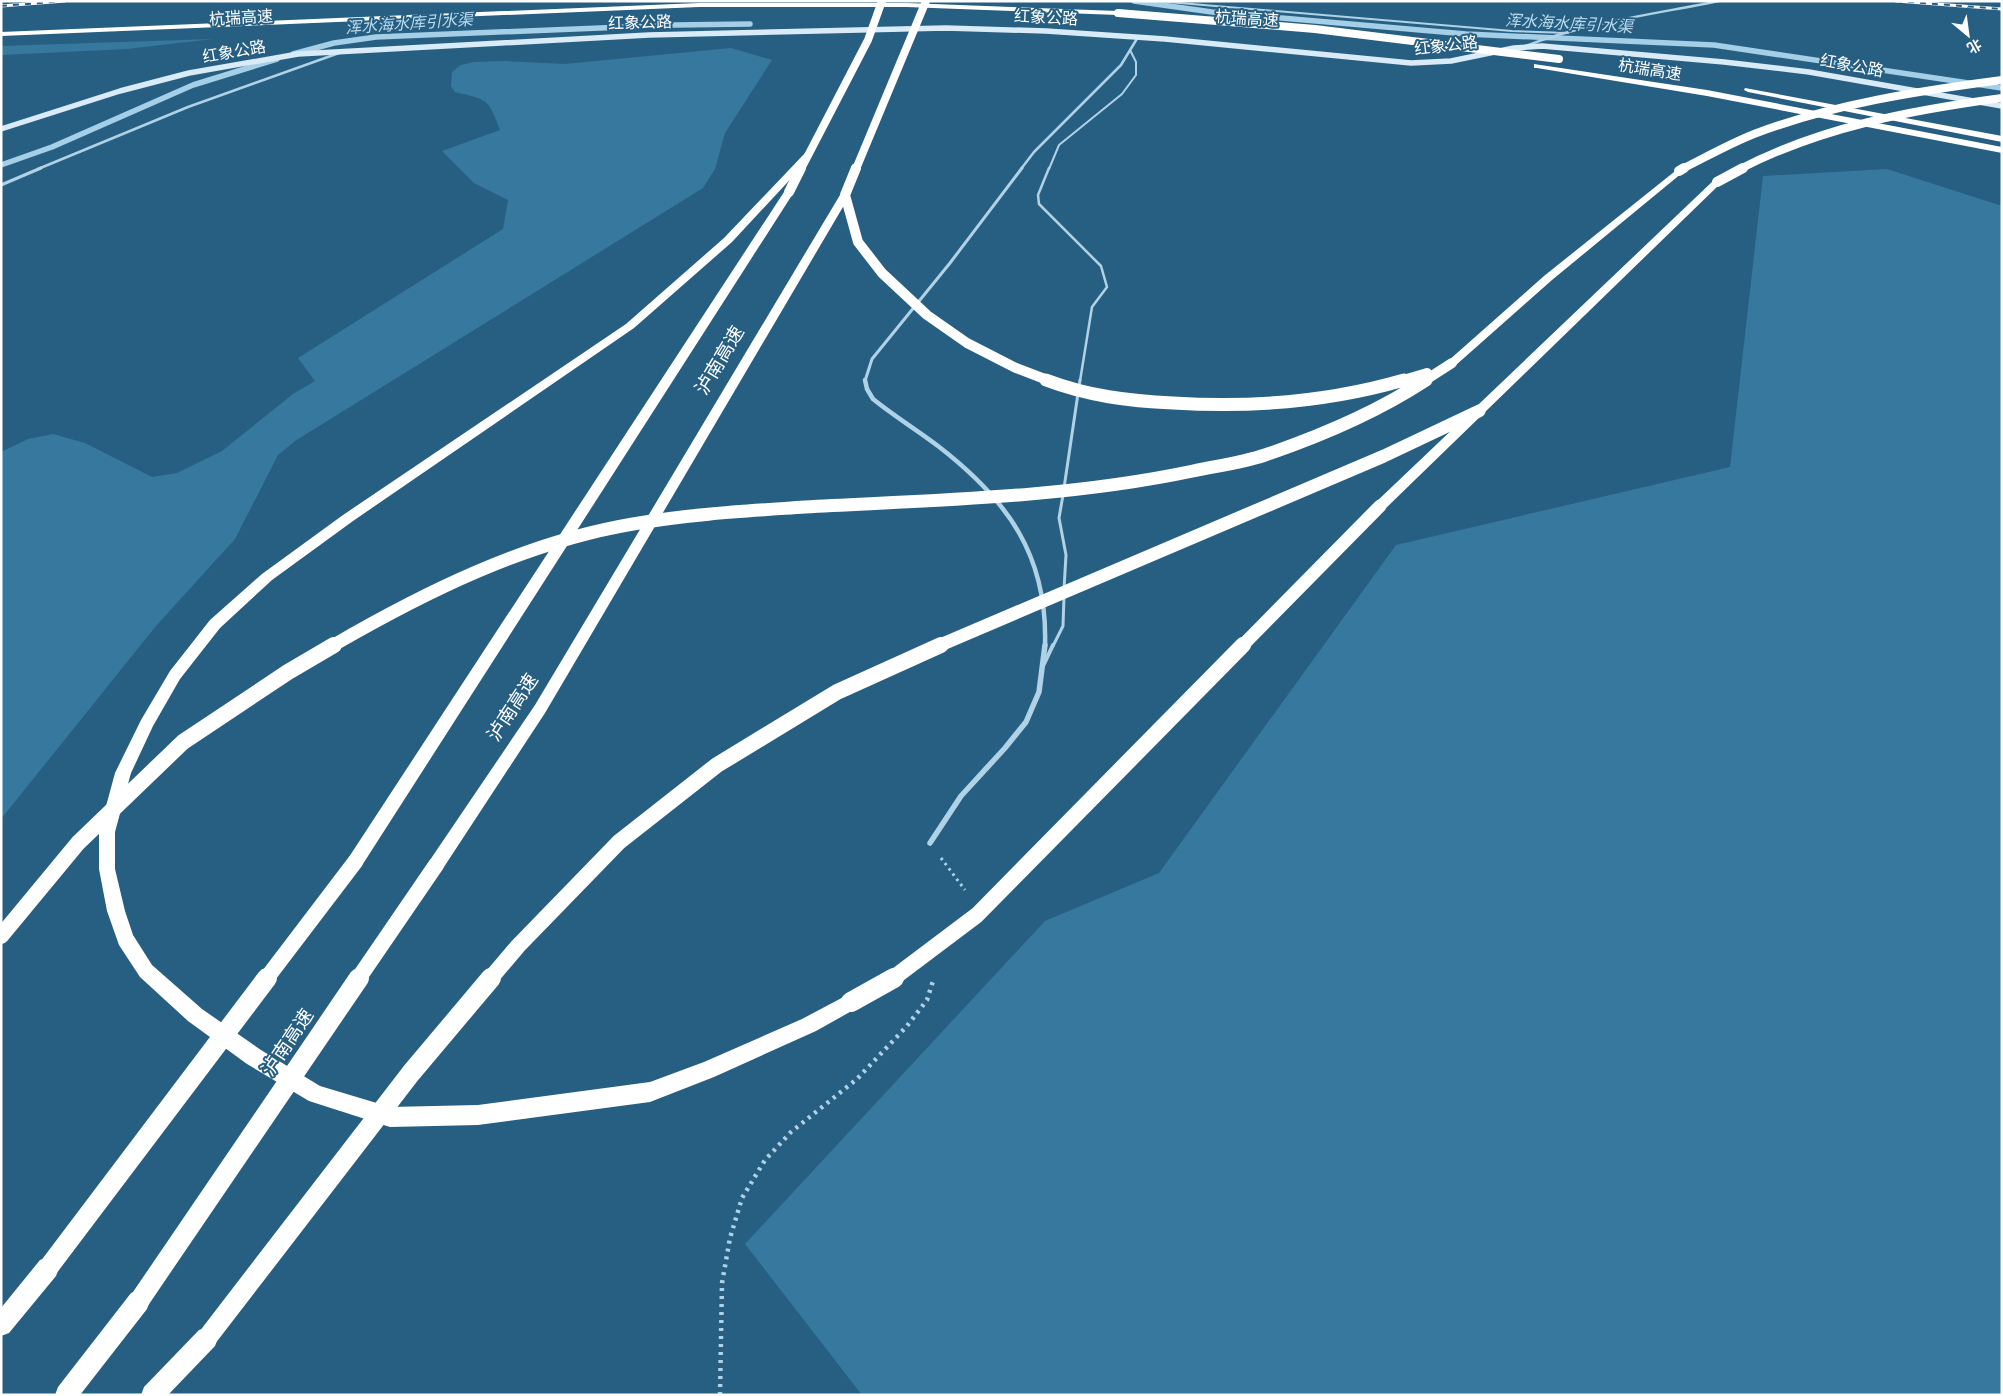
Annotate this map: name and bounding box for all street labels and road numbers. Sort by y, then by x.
street label: 杭瑞高速 [209,5,273,29]
street label: 红象公路 [1014,5,1078,29]
street label: 杭瑞高速 [1214,6,1280,30]
street label: 红象公路 [608,11,672,33]
street label: 红象公路 [1413,31,1479,59]
street label: 红象公路 [201,36,267,66]
street label: 红象公路 [1819,50,1885,80]
street label: 杭瑞高速 [1617,54,1683,84]
street label: 泸南高速 [689,321,749,399]
street label: 泸南高速 [481,669,543,745]
street label: 泸南高速 [256,1004,318,1080]

